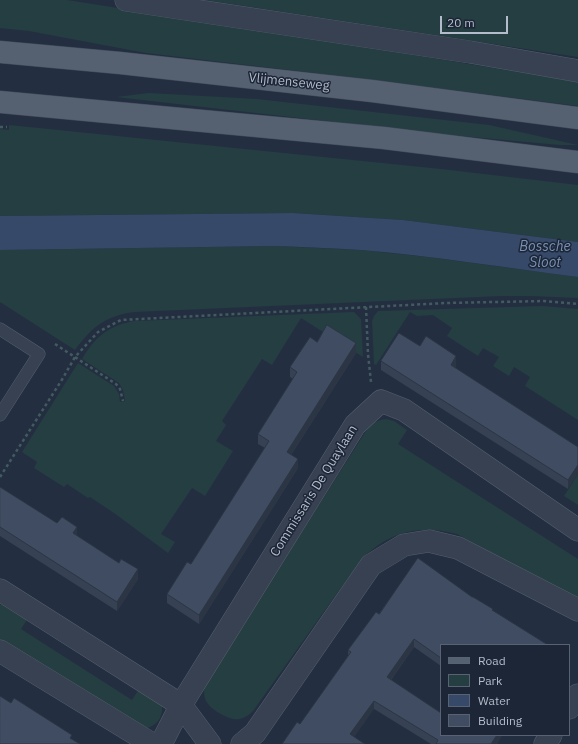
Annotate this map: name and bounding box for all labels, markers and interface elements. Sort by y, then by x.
scale bar [442,8,510,34]
text: 20 m [447,15,475,30]
street label: Vlijmenseweg [248,70,330,94]
water label: Bossche Sloot [519,239,571,272]
street label: Commissaris De Quaylaan [267,422,361,560]
legend [440,644,570,736]
text: Road [478,653,506,668]
text: Park [478,673,502,688]
text: Water [478,693,510,708]
text: Building [478,713,522,728]

